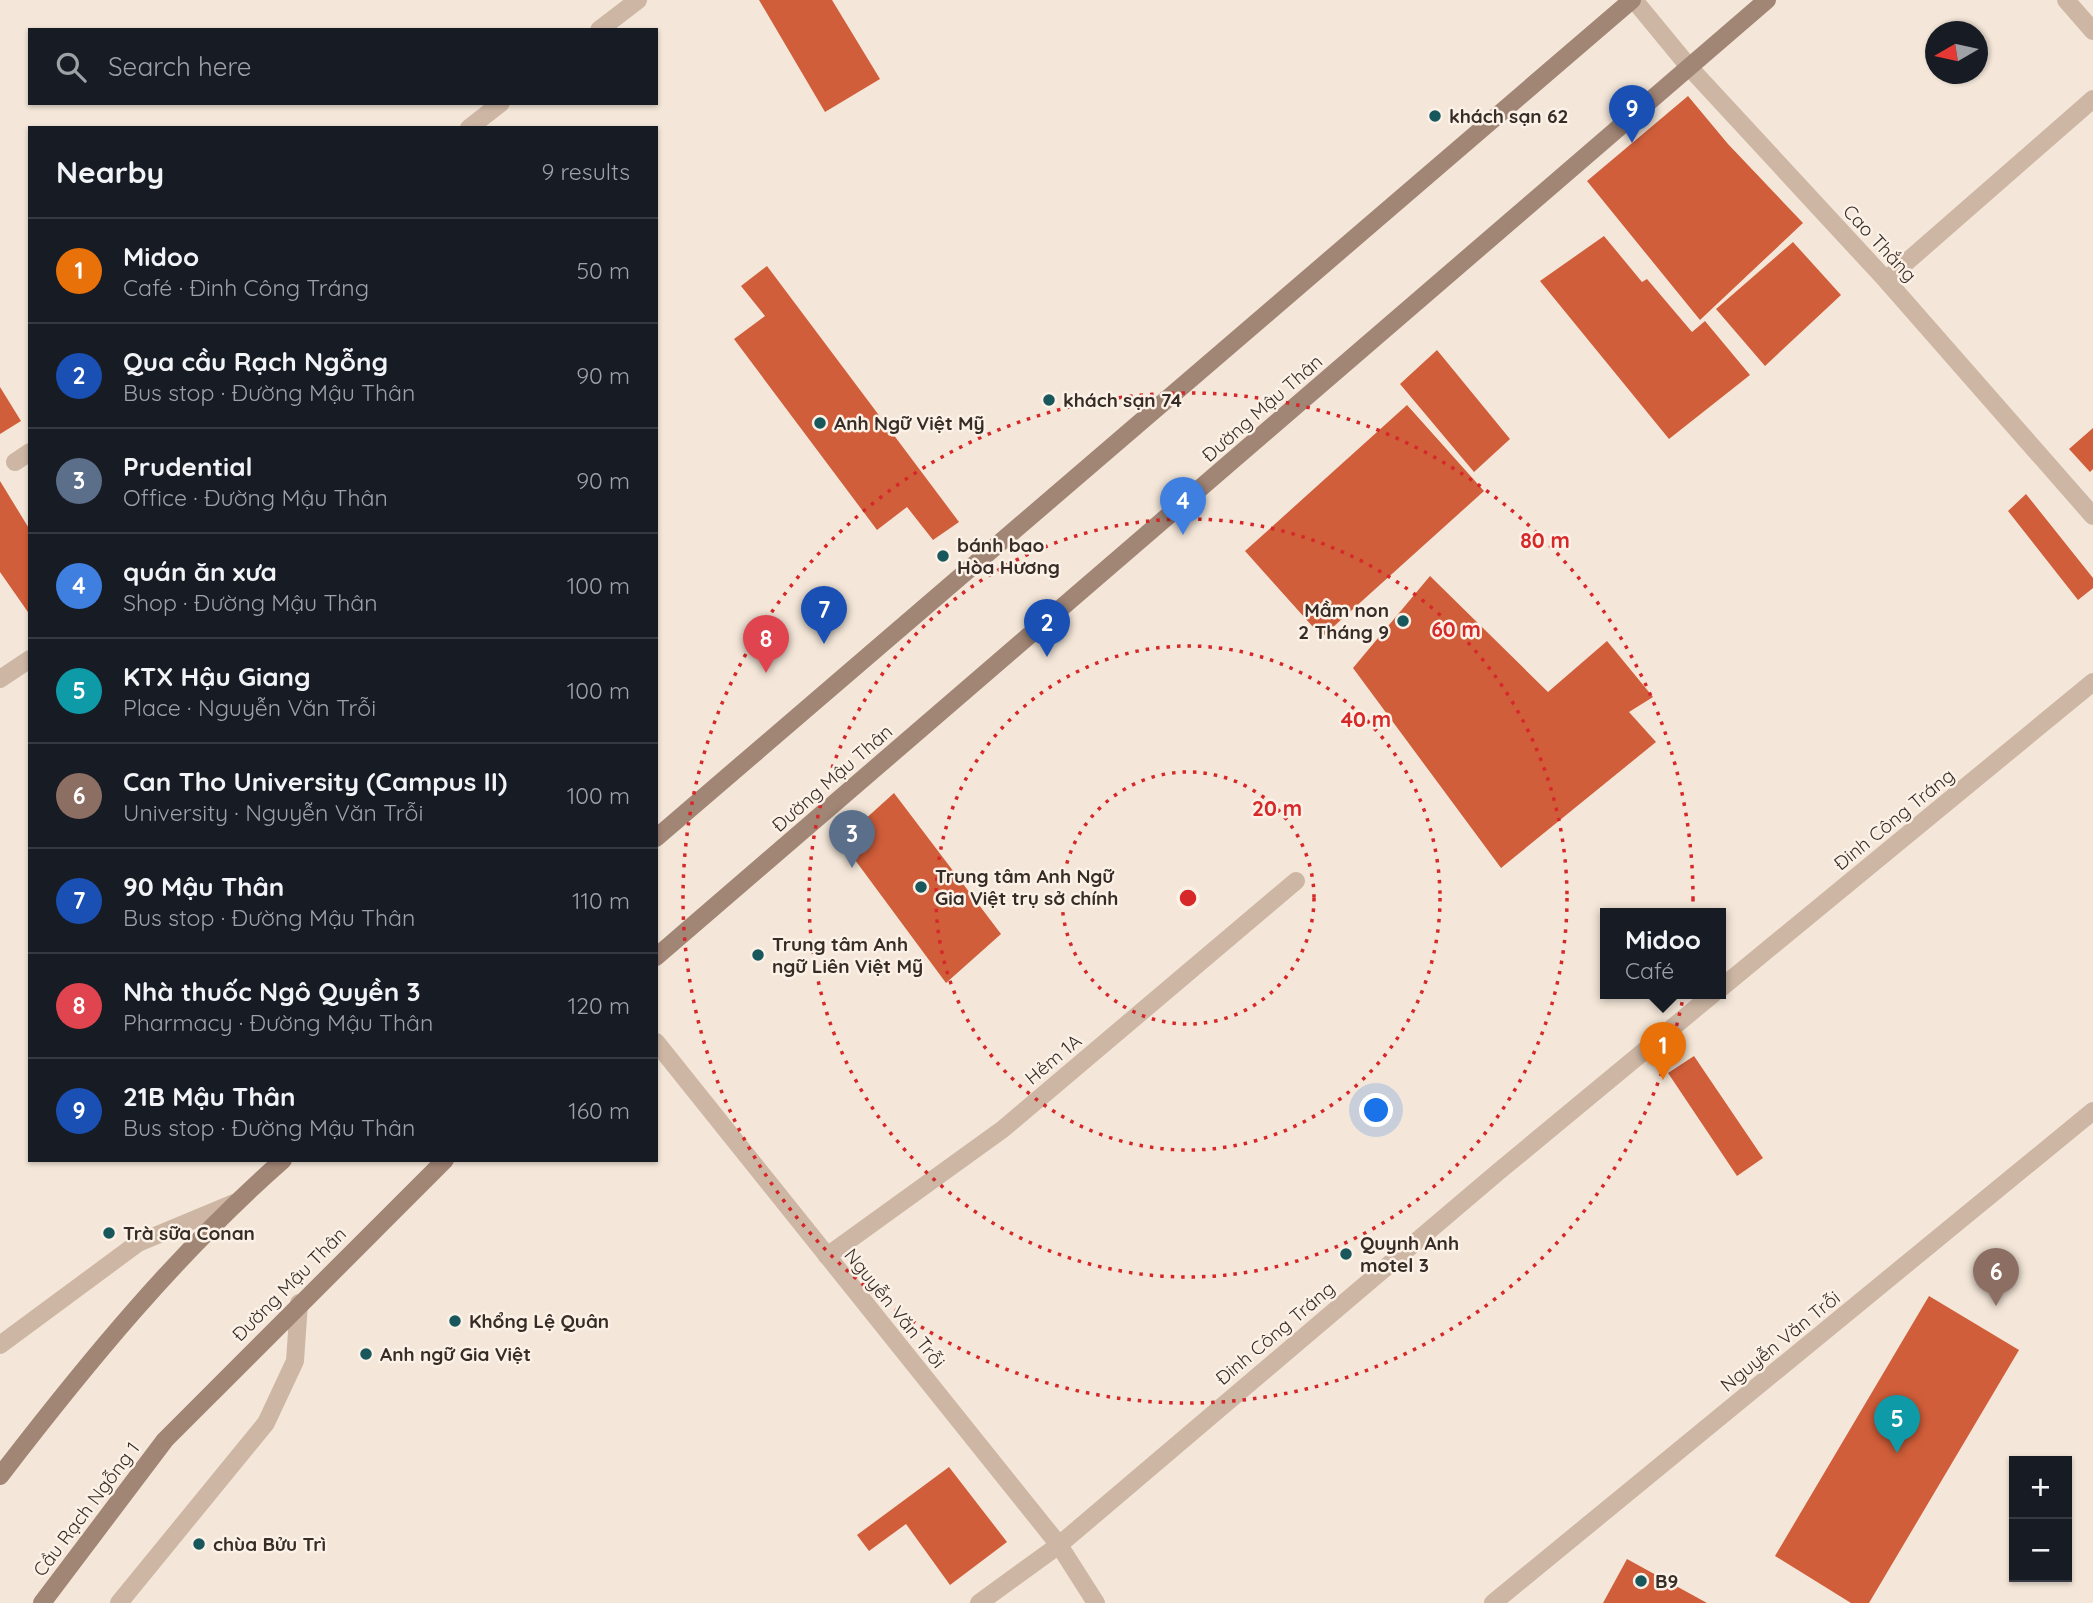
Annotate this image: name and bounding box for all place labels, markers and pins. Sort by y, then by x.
pin: 9 [1609,85,1655,143]
place label: khách sạn 62 [1449,104,1568,128]
marker: khách sạn 62 [1427,108,1443,124]
place label: khách sạn 74 [1063,388,1182,412]
marker: khách sạn 74 [1041,392,1057,408]
place label: Anh Ngữ Việt Mỹ [834,411,985,435]
marker: Anh Ngữ Việt Mỹ [812,415,828,431]
pin: 4 [1160,477,1206,535]
place label: bánh bao Hòa Hương [957,533,1060,579]
marker: bánh bao Hòa Hương [935,548,951,564]
pin: 7 [801,586,847,644]
place label: Mầm non 2 Tháng 9 [1298,598,1389,644]
pin: 2 [1024,599,1070,657]
marker: Mầm non 2 Tháng 9 [1395,613,1411,629]
pin: 8 [743,615,789,673]
pin: 3 [829,810,875,868]
place label: Trung tâm Anh Ngữ Gia Việt trụ sở chính [935,864,1118,910]
marker: Trung tâm Anh Ngữ Gia Việt trụ sở chính [913,879,929,895]
centre of rings [1176,886,1200,910]
place label: Trung tâm Anh ngữ Liên Việt Mỹ [772,932,923,978]
marker: Trung tâm Anh ngữ Liên Việt Mỹ [750,947,766,963]
pin: 1 [1640,1022,1686,1080]
place label: Trà sữa Conan [123,1221,255,1245]
marker: Trà sữa Conan [101,1225,117,1241]
place label: Quynh Anh motel 3 [1360,1231,1459,1277]
marker: Quynh Anh motel 3 [1338,1246,1354,1262]
pin: 6 [1973,1248,2019,1306]
place label: Khổng Lệ Quân [469,1309,609,1333]
marker: Khổng Lệ Quân [447,1313,463,1329]
place label: Anh ngữ Gia Việt [380,1342,531,1366]
marker: Anh ngữ Gia Việt [358,1346,374,1362]
pin: 5 [1874,1395,1920,1453]
place label: chùa Bửu Trì [213,1532,326,1556]
marker: chùa Bửu Trì [191,1536,207,1552]
place label: B9 [1655,1569,1678,1593]
marker: B9 [1633,1573,1649,1589]

